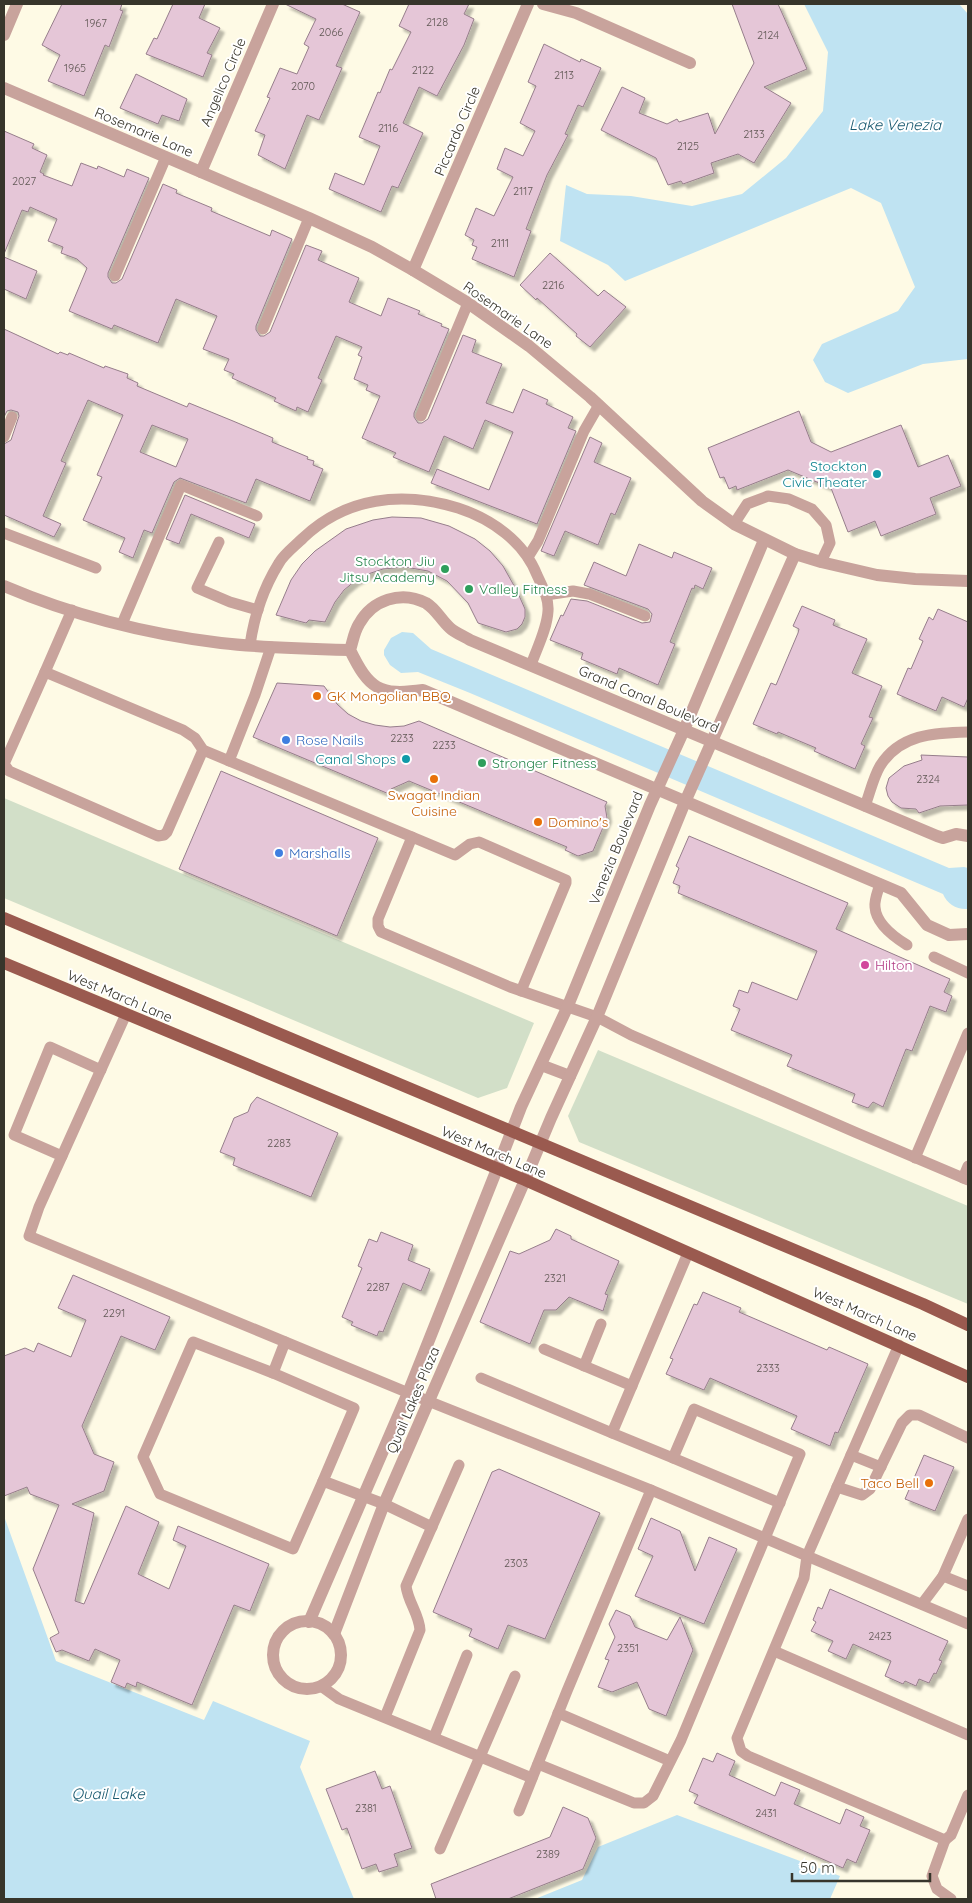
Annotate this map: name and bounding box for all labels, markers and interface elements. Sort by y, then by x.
house number: 2128 [426,15,448,29]
house number: 1967 [85,16,107,30]
house number: 2066 [319,25,343,39]
house number: 2124 [757,28,779,42]
street label: Angelico Circle [196,35,250,129]
house number: 1965 [64,61,86,75]
house number: 2122 [412,63,434,77]
house number: 2113 [554,68,574,82]
house number: 2070 [291,79,315,93]
street label: Piccardo Circle [430,83,484,179]
street label: Rosemarie Lane [92,103,196,161]
water label: Lake Venezia [849,115,942,134]
house number: 2116 [378,121,398,135]
house number: 2133 [743,127,765,141]
house number: 2125 [677,139,699,153]
house number: 2027 [12,174,36,188]
house number: 2117 [513,184,533,198]
house number: 2111 [491,236,509,250]
street label: Rosemarie Lane [460,277,556,353]
house number: 2216 [542,278,564,292]
place label: Stockton Civic Theater [783,457,868,491]
marker: Stockton Civic Theater [871,468,883,480]
place label: Stockton Jiu Jitsu Academy [339,552,435,586]
marker: Stockton Jiu Jitsu Academy [439,563,451,575]
place label: Valley Fitness [479,580,567,598]
marker: Valley Fitness [463,583,475,595]
street label: Grand Canal Boulevard [576,661,722,737]
place label: GK Mongolian BBQ [327,687,452,705]
marker: GK Mongolian BBQ [311,690,323,702]
place label: Rose Nails [296,731,364,749]
house number: 2233 [390,731,414,745]
marker: Rose Nails [280,734,292,746]
house number: 2233 [432,738,456,752]
place label: Canal Shops [315,750,396,768]
marker: Canal Shops [400,753,412,765]
place label: Stronger Fitness [492,754,597,772]
marker: Stronger Fitness [476,757,488,769]
house number: 2324 [916,772,940,786]
marker: Swagat Indian Cuisine [428,773,440,785]
place label: Swagat Indian Cuisine [388,786,480,820]
street label: Venezia Boulevard [585,789,647,907]
place label: Domino's [548,813,608,831]
marker: Domino's [532,816,544,828]
place label: Marshalls [289,844,350,862]
marker: Marshalls [273,847,285,859]
place label: Hilton [875,956,912,974]
marker: Hilton [859,959,871,971]
street label: West March Lane [65,966,175,1026]
street label: West March Lane [439,1122,549,1182]
house number: 2283 [267,1136,291,1150]
house number: 2321 [544,1271,566,1285]
house number: 2287 [366,1280,390,1294]
street label: West March Lane [810,1283,920,1345]
house number: 2291 [103,1306,125,1320]
street label: Quail Lakes Plaza [382,1344,444,1456]
house number: 2333 [756,1361,780,1375]
place label: Taco Bell [860,1474,919,1492]
marker: Taco Bell [923,1477,935,1489]
house number: 2303 [504,1556,528,1570]
house number: 2423 [868,1629,892,1643]
house number: 2351 [617,1641,639,1655]
water label: Quail Lake [71,1784,145,1803]
house number: 2381 [355,1801,377,1815]
house number: 2431 [755,1806,777,1820]
house number: 2389 [536,1847,560,1861]
scale bar [792,1850,930,1882]
text: 50 m [800,1858,835,1877]

